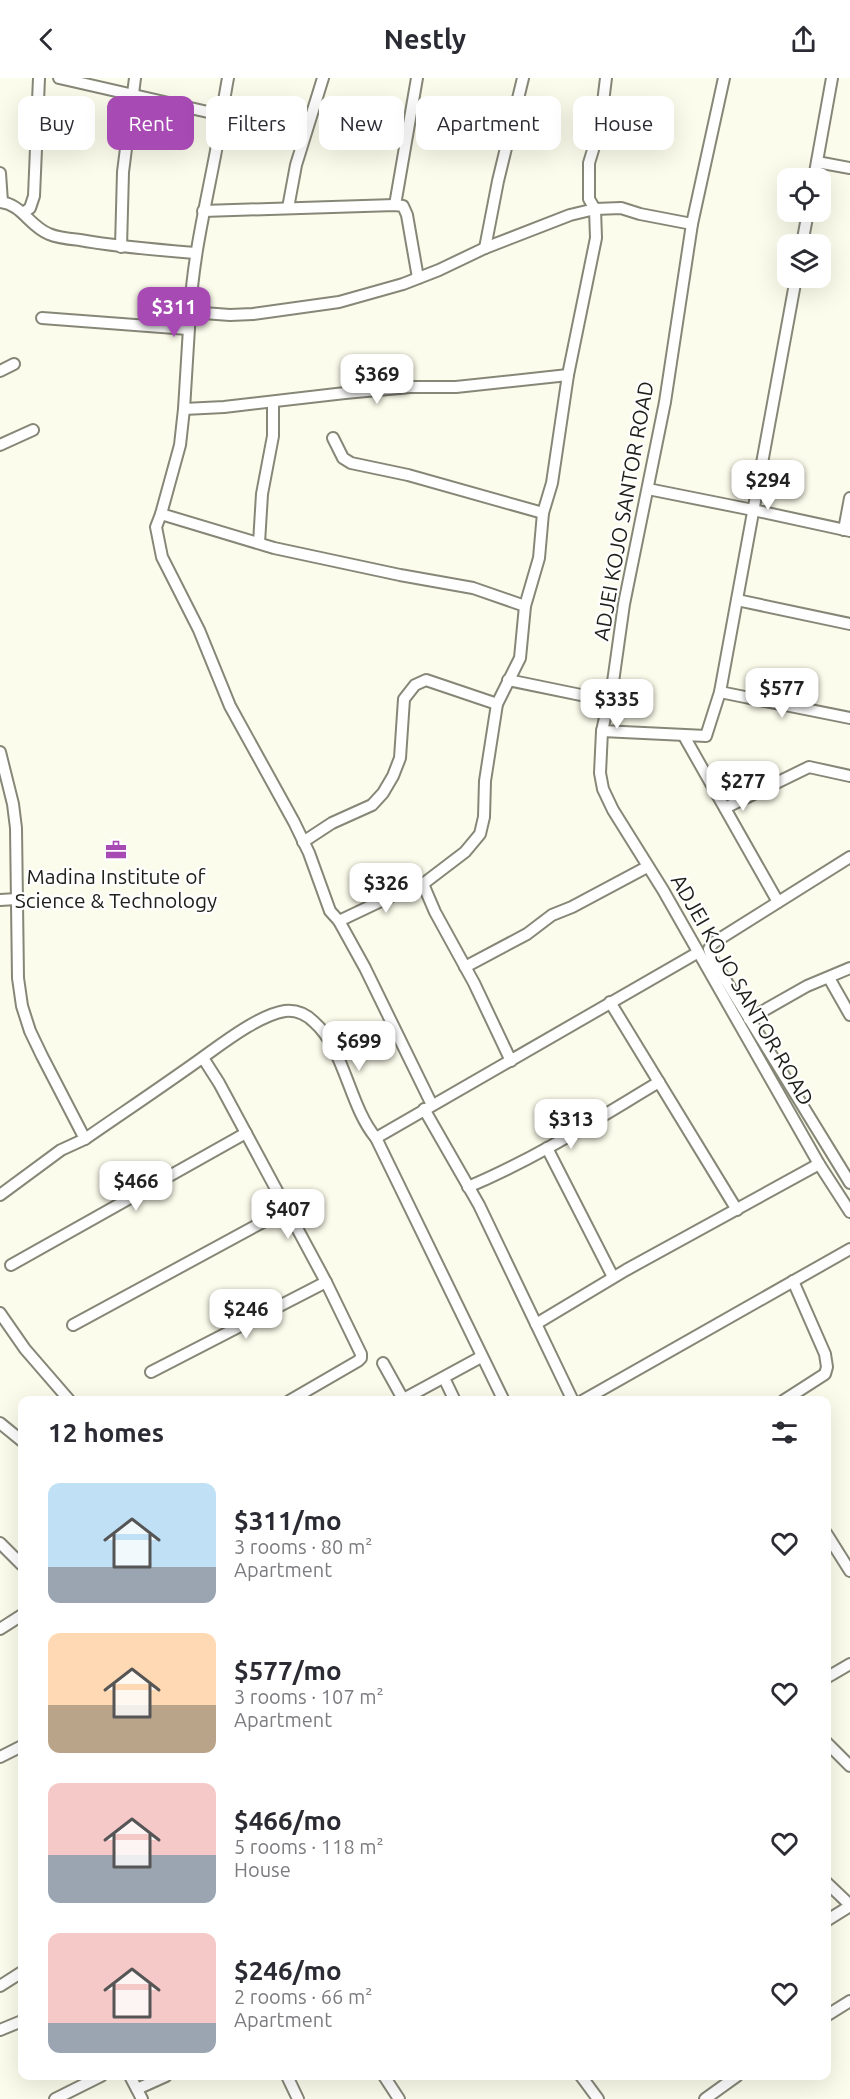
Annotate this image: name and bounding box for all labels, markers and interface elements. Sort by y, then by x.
icon: back [30,23,63,56]
icon: share [787,23,820,56]
text: Nestly [384,24,466,54]
chip: Buy [18,96,95,150]
chip: Rent [107,96,194,150]
chip: Filters [206,96,307,150]
chip: New [319,96,404,150]
chip: Apartment [416,96,561,150]
chip: House [573,96,674,150]
map controls [777,168,831,288]
button: locate [777,168,831,222]
button: layers [777,234,831,288]
pin: $311 [138,287,210,338]
text: $311 [151,295,197,318]
pin: $369 [341,354,413,405]
text: $369 [354,362,400,385]
street label: ADJEI KOJO SANTOR ROAD [588,379,658,642]
pin: $294 [732,460,804,511]
text: $294 [745,468,791,491]
pin: $577 [746,668,818,719]
text: $577 [759,676,805,699]
pin: $335 [581,679,653,730]
text: $335 [594,687,640,710]
pin: $277 [707,761,779,812]
text: $277 [720,769,766,792]
office icon: Madina Institute of Science & Technology [104,838,128,862]
pin: $326 [350,863,422,914]
place label: Madina Institute of Science & Technology [15,864,217,912]
street label: ADJEI KOJO SANTOR ROAD [667,870,819,1109]
text: $326 [363,871,409,894]
pin: $699 [323,1021,395,1072]
text: $699 [336,1029,382,1052]
pin: $313 [535,1099,607,1150]
text: $313 [548,1107,594,1130]
pin: $466 [100,1161,172,1212]
text: $466 [113,1169,159,1192]
pin: $407 [252,1189,324,1240]
text: $407 [265,1197,311,1220]
pin: $246 [210,1289,282,1340]
text: $246 [223,1297,269,1320]
icon: filters [768,1416,801,1449]
text: 12 homes [48,1418,164,1447]
text: $311/mo [234,1506,342,1535]
icon: home [96,1507,168,1579]
icon: heart [768,1527,801,1560]
text: 3 rooms · 80 m² [234,1535,372,1558]
text: Apartment [234,1558,332,1581]
text: $577/mo [234,1656,342,1685]
icon: home [96,1657,168,1729]
icon: heart [768,1677,801,1710]
text: 3 rooms · 107 m² [234,1685,384,1708]
text: Apartment [234,1708,332,1731]
text: $466/mo [234,1806,342,1835]
icon: home [96,1807,168,1879]
icon: heart [768,1827,801,1860]
text: 5 rooms · 118 m² [234,1835,384,1858]
text: House [234,1858,291,1881]
text: $246/mo [234,1956,342,1985]
icon: home [96,1957,168,2029]
icon: heart [768,1977,801,2010]
text: 2 rooms · 66 m² [234,1985,372,2008]
text: Apartment [234,2008,332,2031]

